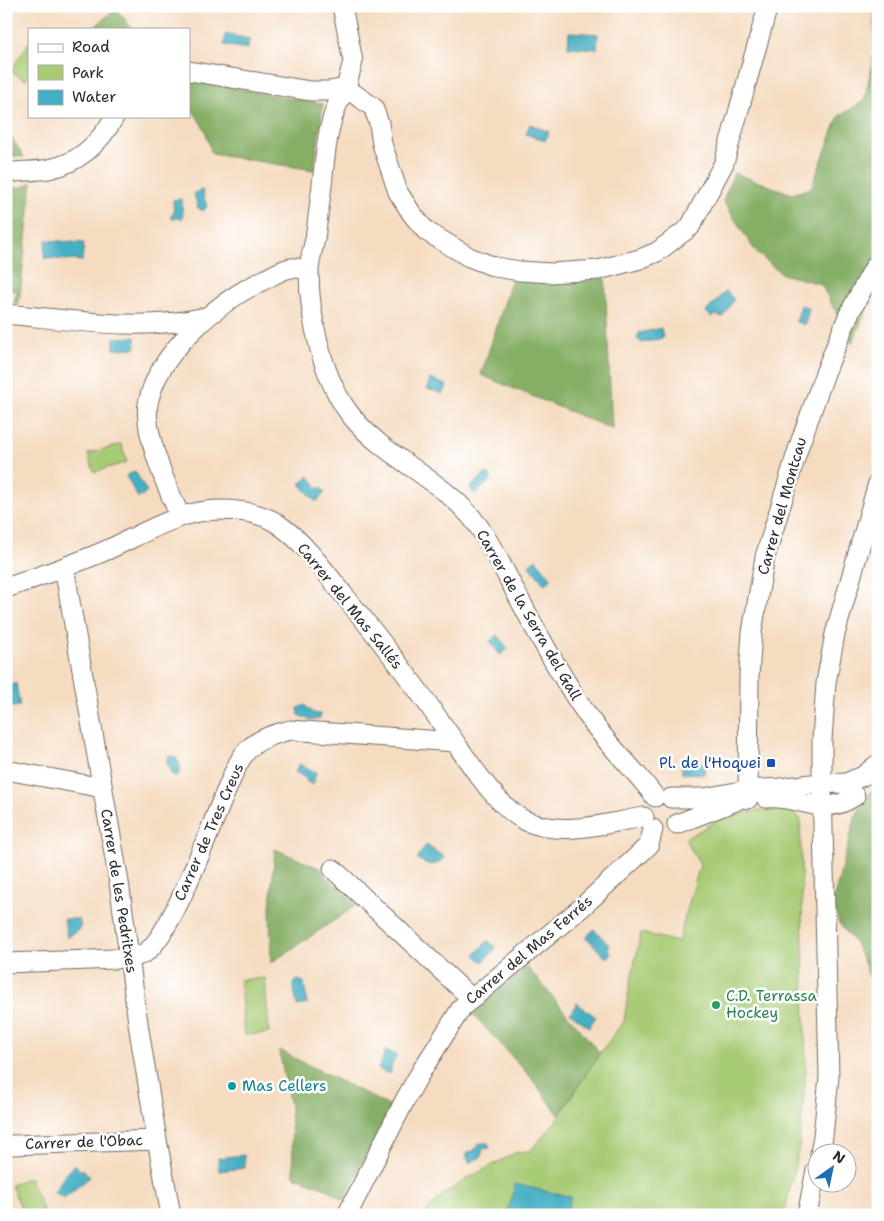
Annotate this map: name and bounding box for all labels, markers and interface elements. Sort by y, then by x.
legend [28,28,190,118]
text: Road [72,37,110,57]
text: Park [72,63,104,83]
text: Water [72,87,116,107]
street label: Carrer del Montcau [753,435,811,577]
street label: Carrer de la Serra del Gall [472,526,586,704]
street label: Carrer del Mas Sallés [293,539,407,673]
place label: Pl. de l'Hoquei [659,753,761,773]
marker: Pl. de l'Hoquei [765,757,777,769]
street label: Carrer de Tres Creus [170,760,248,904]
street label: Carrer de les Pedritxes [96,807,142,975]
street label: Carrer del Mas Ferrés [461,891,597,1009]
place label: C.D. Terrassa Hockey [726,986,818,1023]
marker: C.D. Terrassa Hockey [710,999,722,1011]
place label: Mas Cellers [242,1076,326,1096]
marker: Mas Cellers [226,1080,238,1092]
street label: Carrer de l'Obac [25,1130,143,1154]
north arrow [806,1144,856,1194]
text: N [830,1147,849,1168]

